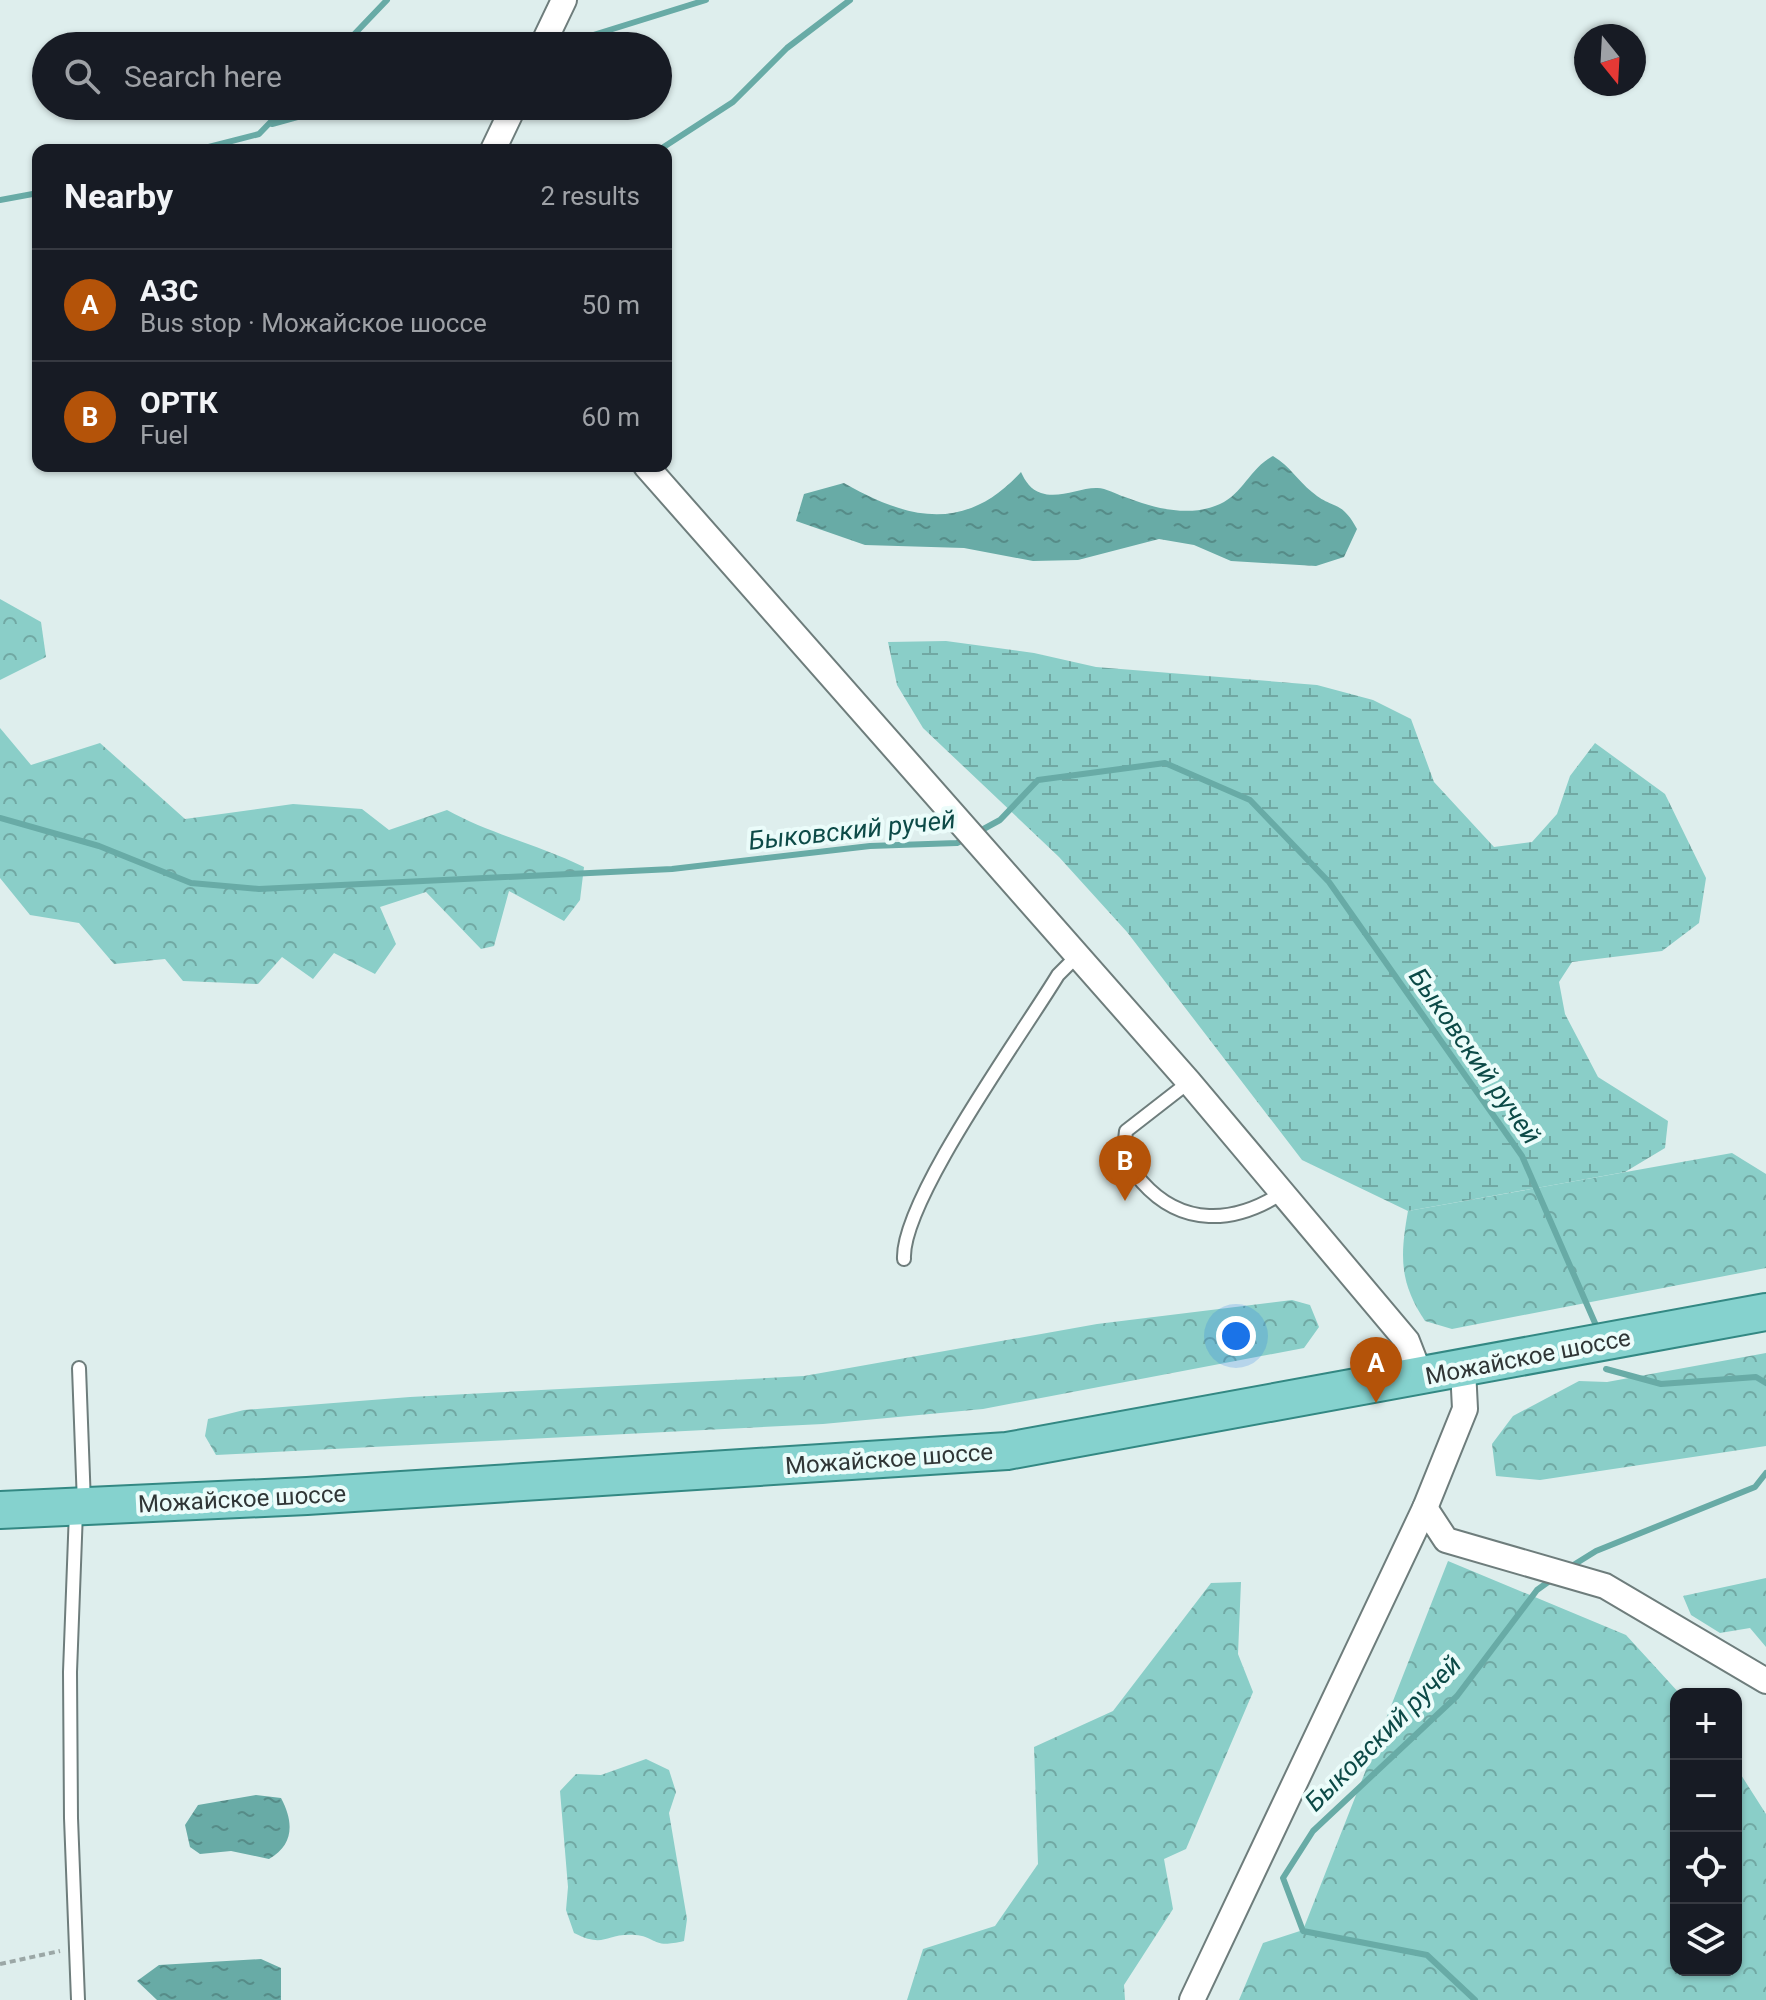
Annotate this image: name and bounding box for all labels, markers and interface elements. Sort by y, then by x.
north arrow [1574,24,1646,96]
search box [32,32,672,120]
icon: search [60,54,104,98]
text: Search here [124,59,282,94]
text: Nearby [64,176,173,216]
text: 2 results [541,181,640,211]
text: АЗС [140,273,198,308]
text: A [81,290,99,320]
text: 50 m [582,290,640,320]
text: Bus stop · Можайское шоссе [140,308,487,338]
text: ОРТК [140,385,218,420]
text: B [82,402,98,432]
text: 60 m [582,402,640,432]
text: Fuel [140,420,189,450]
water label: Быковский ручей [747,804,957,856]
water label: Быковский ручей [1403,962,1547,1150]
pin: B [1099,1135,1151,1201]
your location [1216,1316,1256,1356]
street label: Можайское шоссе [1423,1323,1633,1391]
pin: A [1350,1337,1402,1403]
street label: Можайское шоссе [784,1438,994,1480]
street label: Можайское шоссе [137,1480,347,1518]
water label: Быковский ручей [1299,1649,1467,1817]
map controls [1670,1688,1742,1976]
button: + [1670,1688,1742,1760]
button: − [1670,1760,1742,1832]
button: locate [1670,1832,1742,1904]
button: layers [1670,1904,1742,1976]

